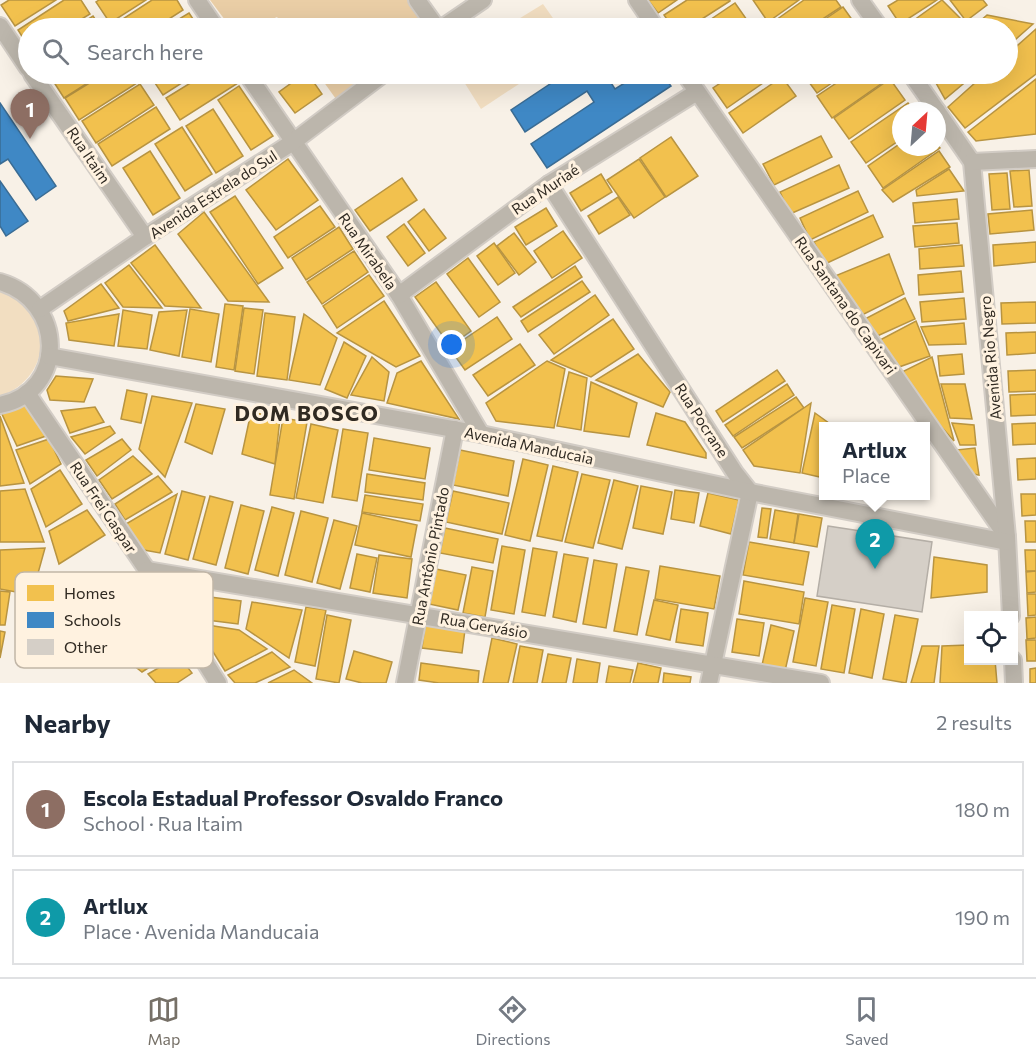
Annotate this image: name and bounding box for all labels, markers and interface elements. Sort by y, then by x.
search box [18,18,1018,84]
icon: search [39,35,72,68]
text: Search here [87,38,203,65]
pin: 1 [10,90,50,139]
north arrow [892,102,946,156]
street label: Rua Itaim [64,123,114,187]
street label: Avenida Estrela do Sul [146,146,280,242]
street label: Rua Muriaé [508,160,582,218]
street label: Rua Mirabela [335,209,401,293]
street label: Rua Santana do Capivari [792,233,900,377]
street label: Avenida Rio Negro [976,295,1004,421]
your location [437,330,466,359]
street label: Rua Pocrane [671,380,733,461]
district label: DOM BOSCO [235,400,379,425]
popup [819,422,930,500]
street label: Avenida Manducaia [463,423,595,467]
text: Artlux [842,436,907,463]
street label: Rua Frei Gaspar [67,458,141,556]
text: Place [842,463,890,487]
street label: Rua Antônio Pintado [408,485,452,627]
pin: 2 [856,520,894,569]
legend [15,572,213,668]
text: Homes [64,583,115,602]
street label: Rua Gervásio [439,608,529,642]
text: Schools [64,610,121,629]
map controls [964,611,1018,665]
button: locate [964,611,1018,665]
text: Other [64,637,108,656]
text: Nearby [24,707,111,738]
text: 2 results [936,710,1012,734]
text: Escola Estadual Professor Osvaldo Franco [83,784,503,811]
text: 1 [41,797,50,821]
text: 180 m [955,797,1010,821]
text: School · Rua Itaim [83,811,243,835]
text: Artlux [83,892,148,919]
text: 2 [40,905,51,929]
text: 190 m [955,905,1010,929]
text: Place · Avenida Manducaia [83,919,319,943]
tab: Map [147,993,180,1048]
tab: Directions [475,993,550,1048]
tab: Saved [845,993,889,1048]

